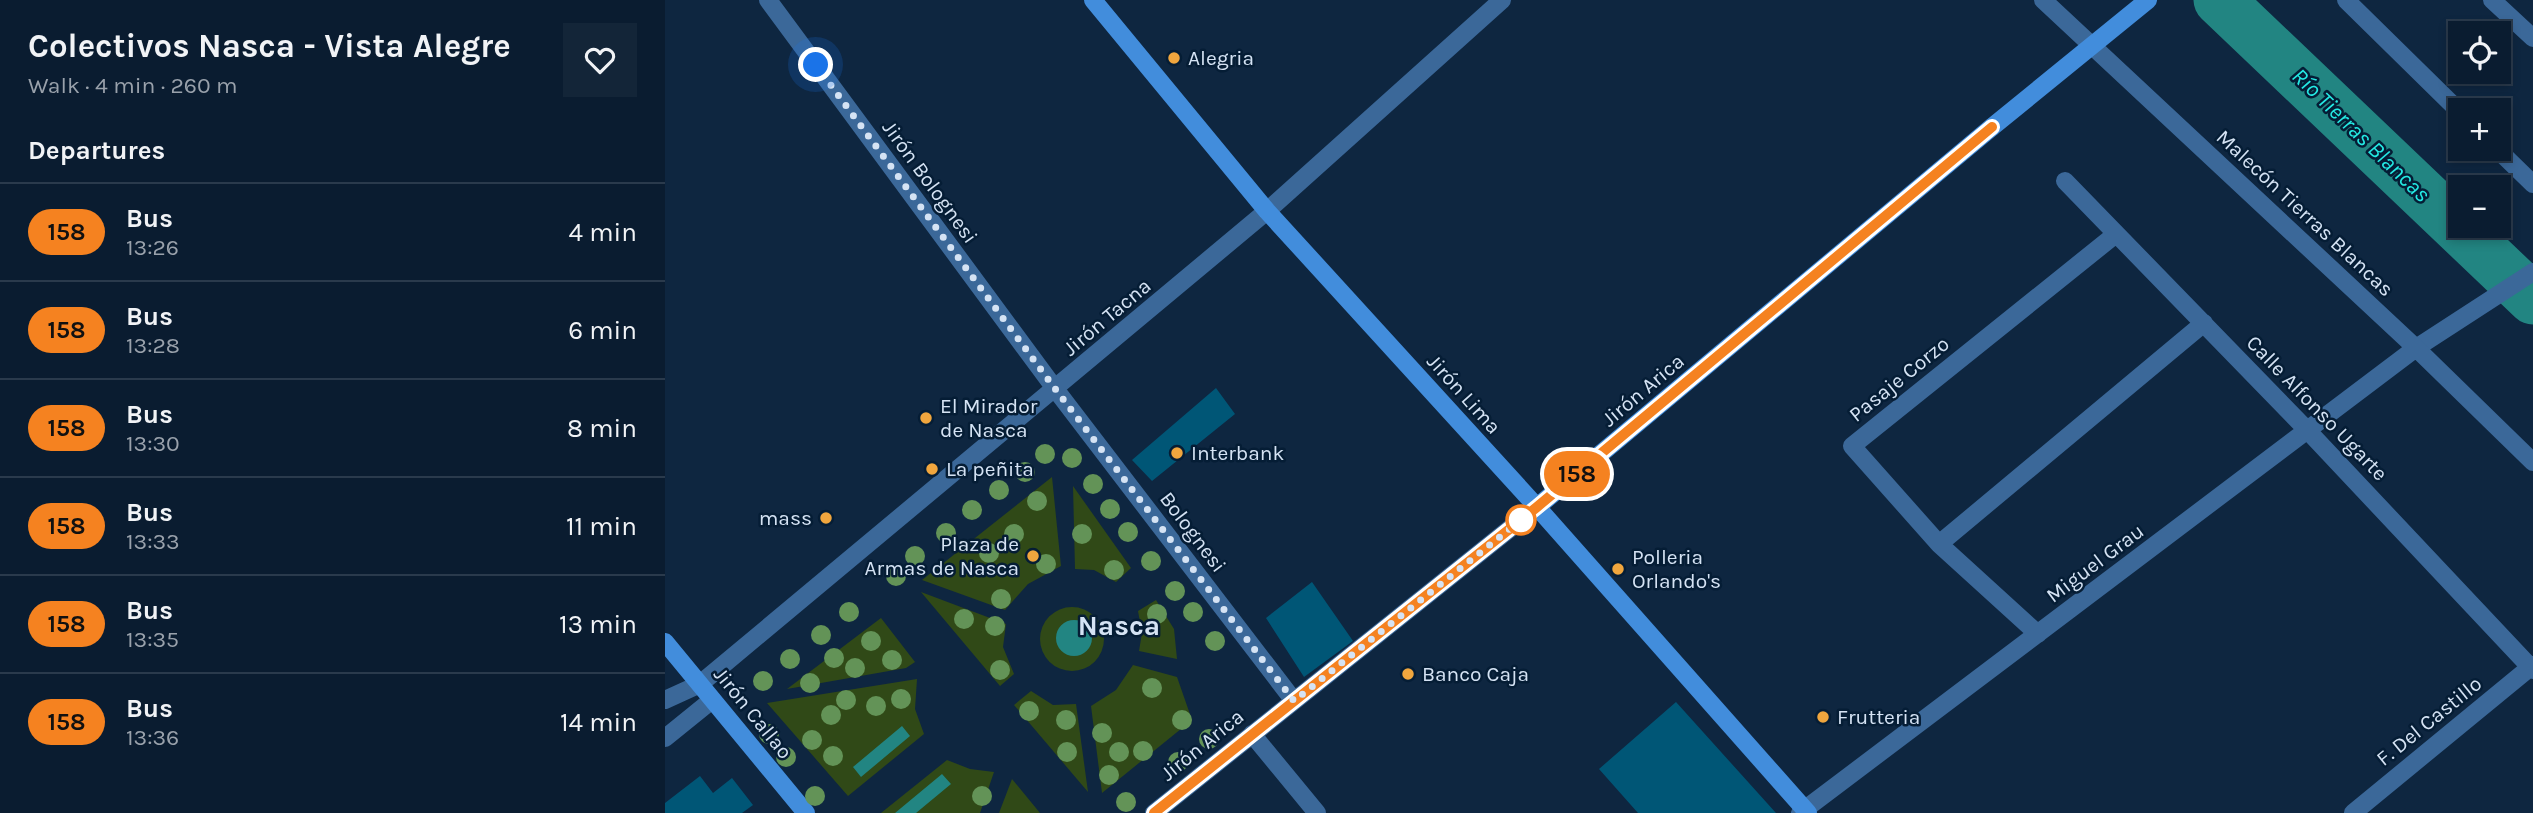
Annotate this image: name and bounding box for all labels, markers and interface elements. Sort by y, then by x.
map controls [2448,21,2511,238]
button: locate [2448,21,2511,84]
button: heart [563,23,637,97]
text: Colectivos Nasca - Vista Alegre [28,27,511,65]
place label: Alegria [1188,46,1254,70]
your location [798,47,833,82]
marker: Alegria [1166,50,1182,66]
water label: Río Tierras Blancas [2286,62,2436,208]
text: Walk · 4 min · 260 m [28,72,238,99]
button: + [2448,98,2511,161]
street label: Jirón Bolognesi [877,116,983,248]
street label: Malecón Tierras Blancas [2212,125,2398,301]
text: Departures [28,135,165,166]
button: − [2448,175,2511,238]
text: Bus [126,203,173,234]
text: 4 min [569,217,637,248]
text: 158 [47,218,86,246]
text: 13:26 [126,234,179,261]
street label: Jirón Tacna [1058,273,1156,361]
text: Bus [126,301,173,332]
text: 6 min [568,315,637,346]
text: 158 [47,316,86,344]
street label: Pasaje Corzo [1844,331,1954,427]
street label: Calle Alfonso Ugarte [2242,331,2392,485]
text: 13:28 [126,332,180,359]
street label: Jirón Lima [1422,349,1506,439]
street label: Jirón Arica [1597,349,1689,431]
place label: El Mirador de Nasca [940,394,1038,442]
text: Bus [126,399,173,430]
marker: El Mirador de Nasca [918,410,934,426]
text: 8 min [567,413,637,444]
text: 158 [47,414,86,442]
text: 13:30 [126,430,180,457]
place label: Interbank [1191,441,1285,465]
marker: Interbank [1169,445,1185,461]
line badge: 158 [1537,451,1617,497]
place label: La peñita [946,457,1034,481]
text: 158 [1558,460,1596,488]
marker: La peñita [924,461,940,477]
street label: Bolognesi [1155,487,1231,577]
text: Bus [126,497,173,528]
unlabelled marker [1506,505,1536,535]
place label: mass [759,506,812,530]
marker: mass [818,510,834,526]
text: 11 min [566,511,637,542]
text: 158 [47,512,86,540]
street label: Miguel Grau [2042,519,2148,607]
text: 13:33 [126,528,180,555]
place label: Plaza de Armas de Nasca [865,532,1019,580]
place label: Polleria Orlando's [1632,545,1721,593]
marker: Plaza de Armas de Nasca [1025,548,1041,564]
marker: Polleria Orlando's [1610,561,1626,577]
text: Bus [126,595,173,626]
text: 13 min [559,609,637,640]
district label: Nasca [1078,609,1160,642]
text: 158 [47,610,86,638]
text: 13:35 [126,626,179,653]
street label: Jirón Callao [709,662,797,764]
place label: Banco Caja [1422,662,1529,686]
marker: Banco Caja [1400,666,1416,682]
street label: F. Del Castillo [2372,671,2486,771]
text: Bus [126,693,173,724]
street label: Jirón Arica [1156,704,1248,786]
place label: Frutteria [1837,705,1920,729]
text: 14 min [560,707,637,738]
text: 158 [47,708,86,736]
marker: Frutteria [1815,709,1831,725]
text: 13:36 [126,724,179,751]

